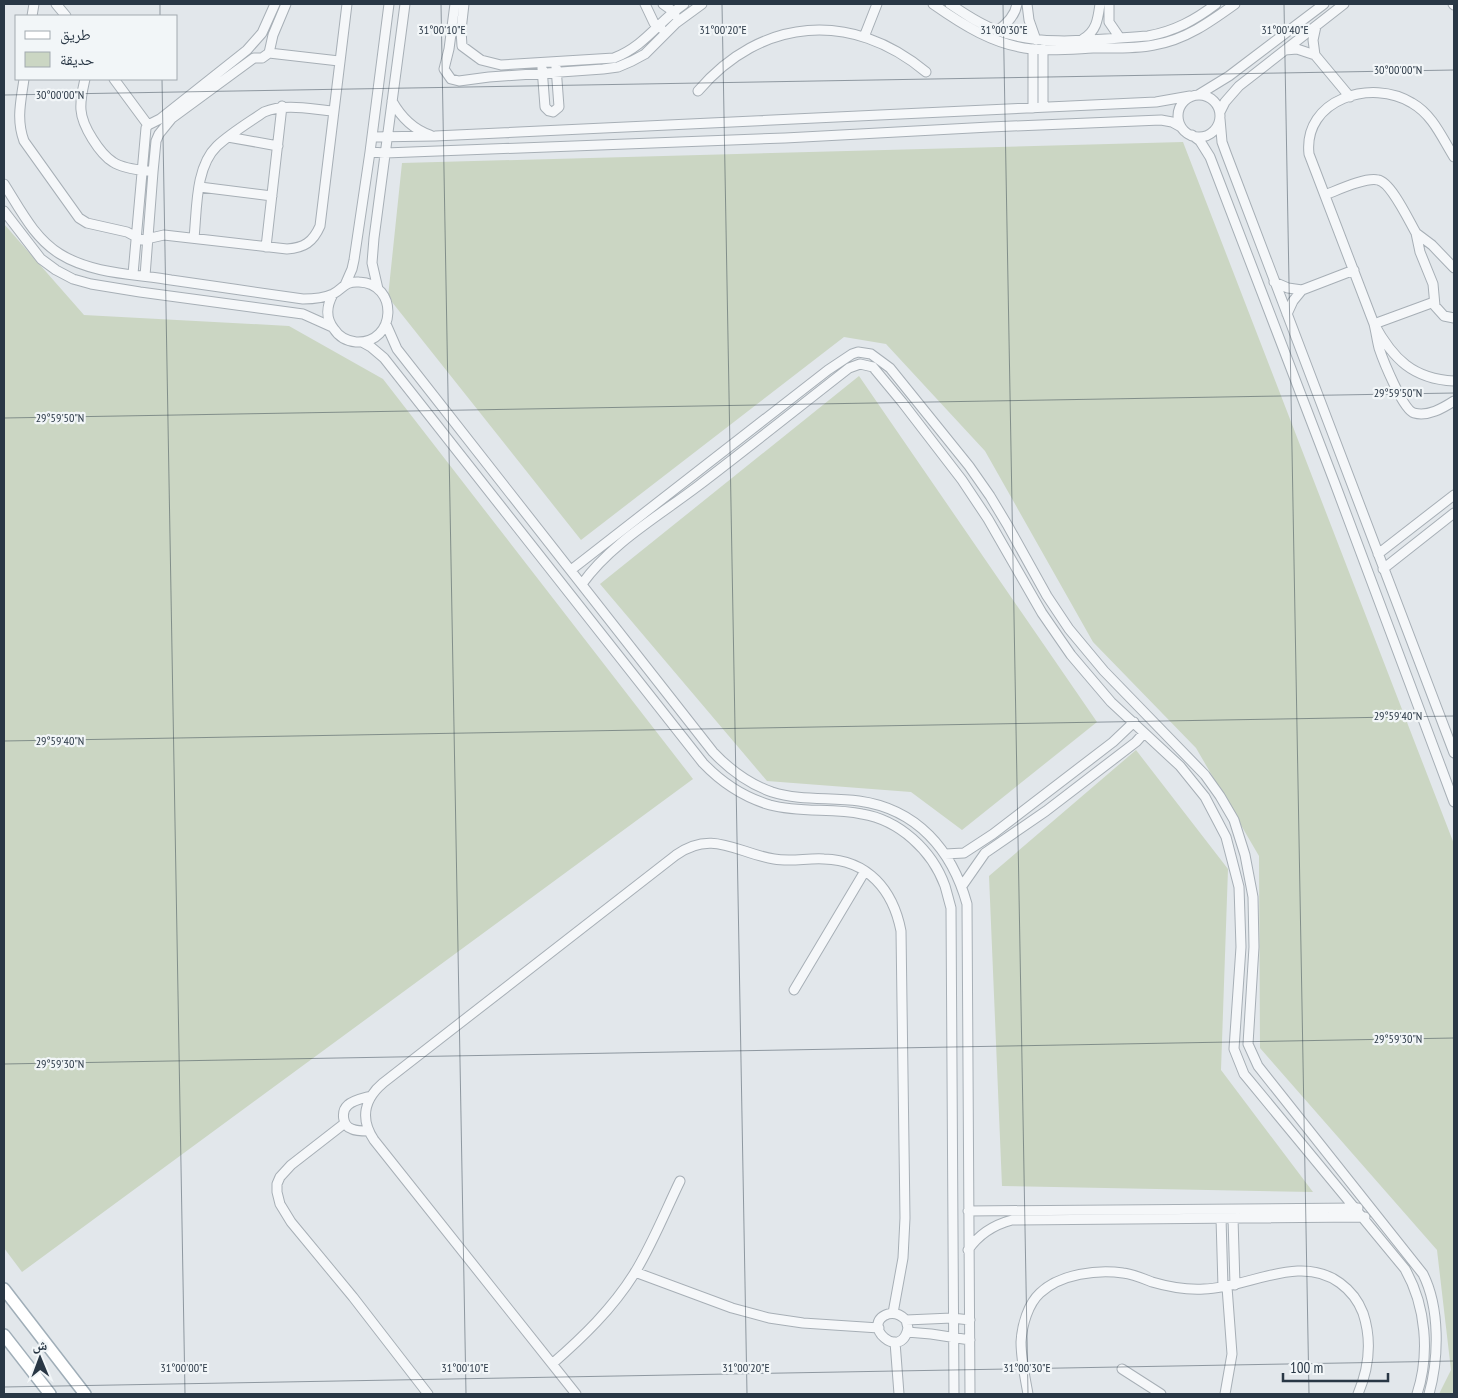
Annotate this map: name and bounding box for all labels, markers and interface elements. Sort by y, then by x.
legend [15,15,178,80]
text: 31°00'10"E [418,22,466,37]
text: 31°00'20"E [699,22,747,37]
text: 31°00'30"E [980,22,1028,37]
text: 31°00'40"E [1261,22,1309,37]
text: طريق [60,25,91,45]
text: حديقة [60,50,95,69]
text: 30°00'00"N [1374,62,1422,77]
text: 30°00'00"N [36,87,84,102]
text: 29°59'50"N [1374,385,1422,400]
text: 29°59'50"N [36,410,84,425]
text: 29°59'40"N [1374,708,1422,723]
text: 29°59'40"N [36,733,84,748]
text: 29°59'30"N [1374,1031,1422,1046]
text: 29°59'30"N [36,1056,84,1071]
north arrow [15,1333,65,1383]
text: ش [32,1336,47,1354]
scale bar [1283,1350,1388,1382]
text: 100 m [1290,1358,1323,1377]
text: 31°00'00"E [160,1360,208,1375]
text: 31°00'10"E [441,1360,489,1375]
text: 31°00'20"E [722,1360,770,1375]
text: 31°00'30"E [1003,1360,1051,1375]

